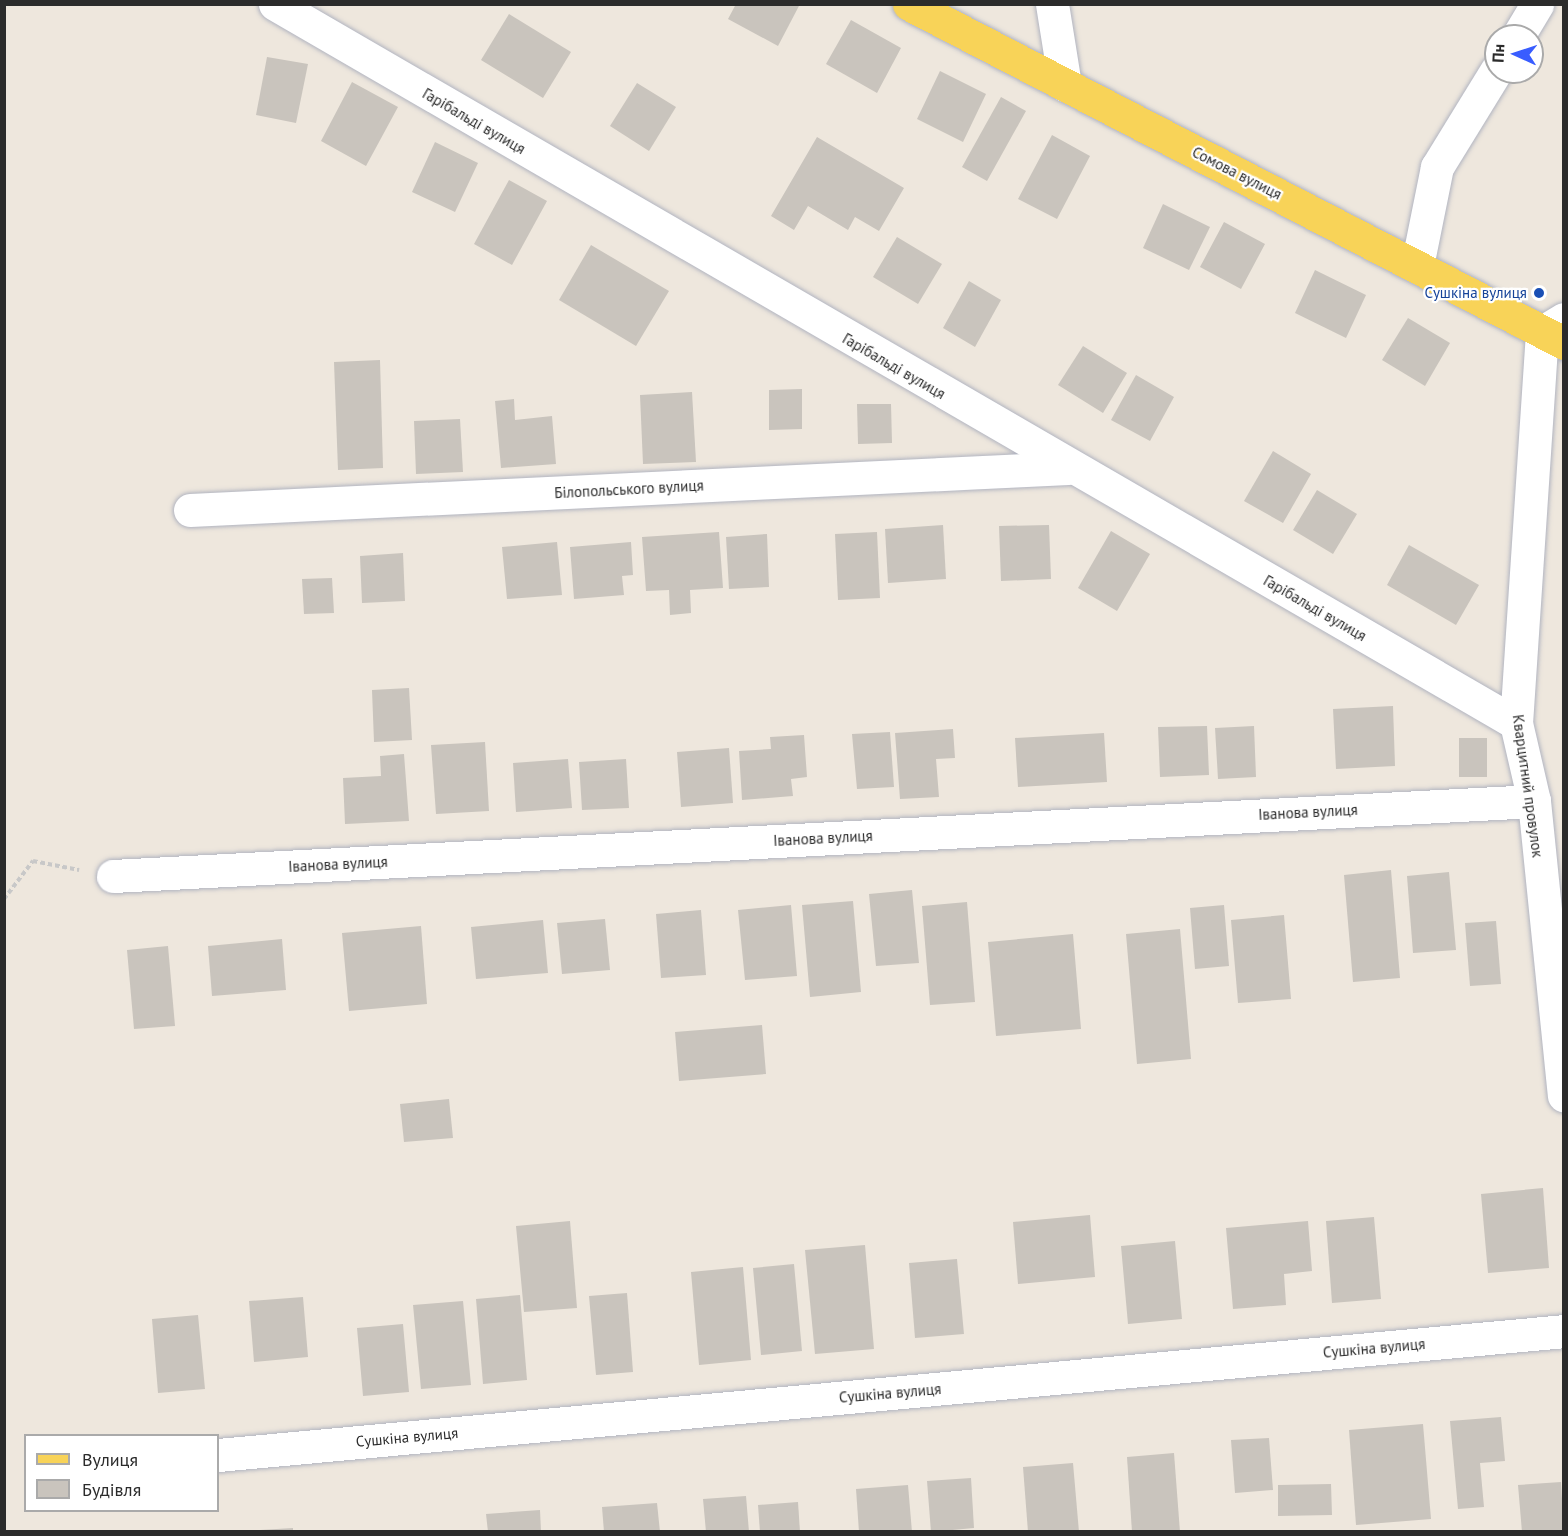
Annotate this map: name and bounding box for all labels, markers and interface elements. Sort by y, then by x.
north arrow [1484,24,1544,84]
text: Пн [1488,43,1509,63]
street label: Гарібальді вулиця [419,84,529,158]
street label: Сомова вулиця [1189,143,1285,203]
place label: Сушкіна вулиця [1424,284,1527,302]
marker: Сушкіна вулиця [1532,286,1546,300]
street label: Гарібальді вулиця [839,329,949,403]
street label: Білопольського вулиця [554,476,704,502]
street label: Гарібальді вулиця [1260,571,1370,645]
street label: Кварцитний провулок [1509,713,1547,859]
street label: Іванова вулиця [1258,800,1358,824]
street label: Іванова вулиця [773,826,873,850]
street label: Іванова вулиця [288,852,388,876]
street label: Сушкіна вулиця [1322,1335,1426,1361]
street label: Сушкіна вулиця [838,1380,942,1406]
street label: Сушкіна вулиця [355,1424,459,1450]
legend [24,1434,219,1512]
text: Вулиця [82,1448,138,1471]
text: Будівля [82,1478,141,1501]

